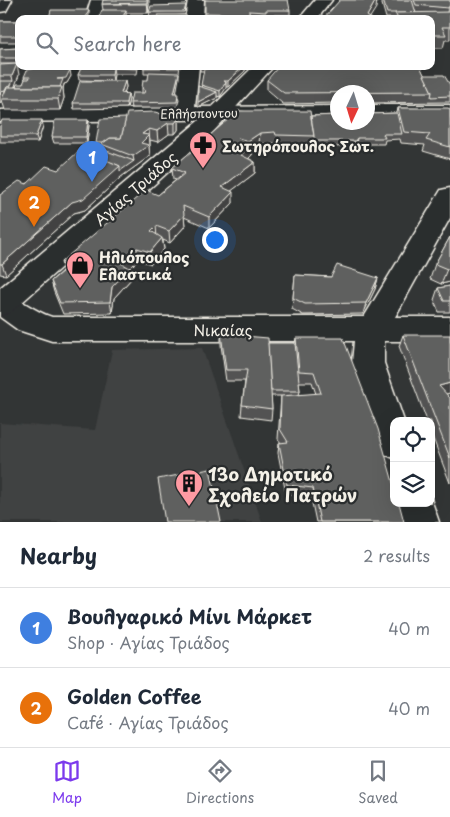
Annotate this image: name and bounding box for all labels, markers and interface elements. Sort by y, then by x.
search box [15,15,435,70]
icon: search [33,29,61,57]
text: Search here [73,29,182,57]
north arrow [330,85,375,130]
street label: Ελλήσποντου [160,103,238,123]
pharmacy icon: Σωτηρόπουλος Σωτ. [188,130,218,169]
place label: Σωτηρόπουλος Σωτ. [222,134,374,157]
pin: 1 [76,141,108,182]
street label: Αγίας Τριάδος [88,145,182,231]
pin: 2 [18,186,50,227]
your location [202,227,228,253]
place label: Ηλιόπουλος Ελαστικά [99,245,189,285]
shop icon: Ηλιόπουλος Ελαστικά [65,250,95,289]
street label: Νικαίας [194,318,253,341]
map controls [390,417,435,507]
button: locate [390,417,435,462]
place label: 13ο Δημοτικό Σχολείο Πατρών [208,460,357,508]
button: layers [390,462,435,507]
building icon: 13ο Δημοτικό Σχολείο Πατρών [174,468,204,507]
text: Nearby [20,539,97,571]
text: 2 results [363,543,430,567]
text: Βουλγαρικό Μίνι Μάρκετ [67,602,312,630]
text: 1 [32,616,40,640]
text: 40 m [388,616,430,640]
text: Shop · Αγίας Τριάδος [67,630,230,654]
text: Golden Coffee [67,682,201,710]
text: 2 [30,696,42,720]
text: 40 m [388,696,430,720]
text: Café · Αγίας Τριάδος [67,710,229,734]
tab: Map [52,757,82,808]
tab: Directions [186,757,254,808]
tab: Saved [358,757,398,808]

